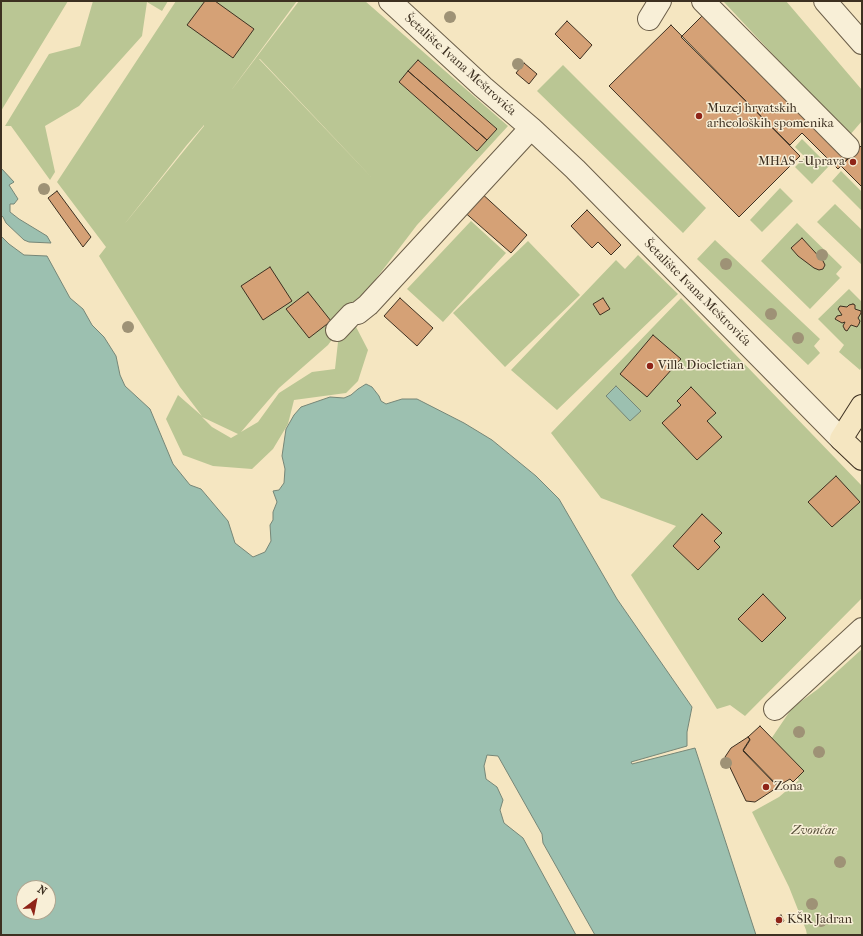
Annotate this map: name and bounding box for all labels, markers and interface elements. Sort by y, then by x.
street label: Šetalište Ivana Meštrovića [401,11,519,119]
place label: Muzej hrvatskih arheoloških spomenika [707,101,834,132]
marker: Muzej hrvatskih arheoloških spomenika [694,111,704,121]
place label: MHAS - Uprava [758,154,845,170]
marker: MHAS - Uprava [848,157,858,167]
street label: Šetalište Ivana Meštrovića [640,236,754,350]
place label: Villa Diocletian [658,358,744,374]
marker: Villa Diocletian [645,361,655,371]
place label: Zona [774,779,803,795]
marker: Zona [761,782,771,792]
park label: Zvončac [791,823,837,839]
north arrow [16,880,56,920]
text: N [35,883,49,898]
place label: KŠR Jadran [787,912,852,928]
marker: KŠR Jadran [774,915,784,925]

